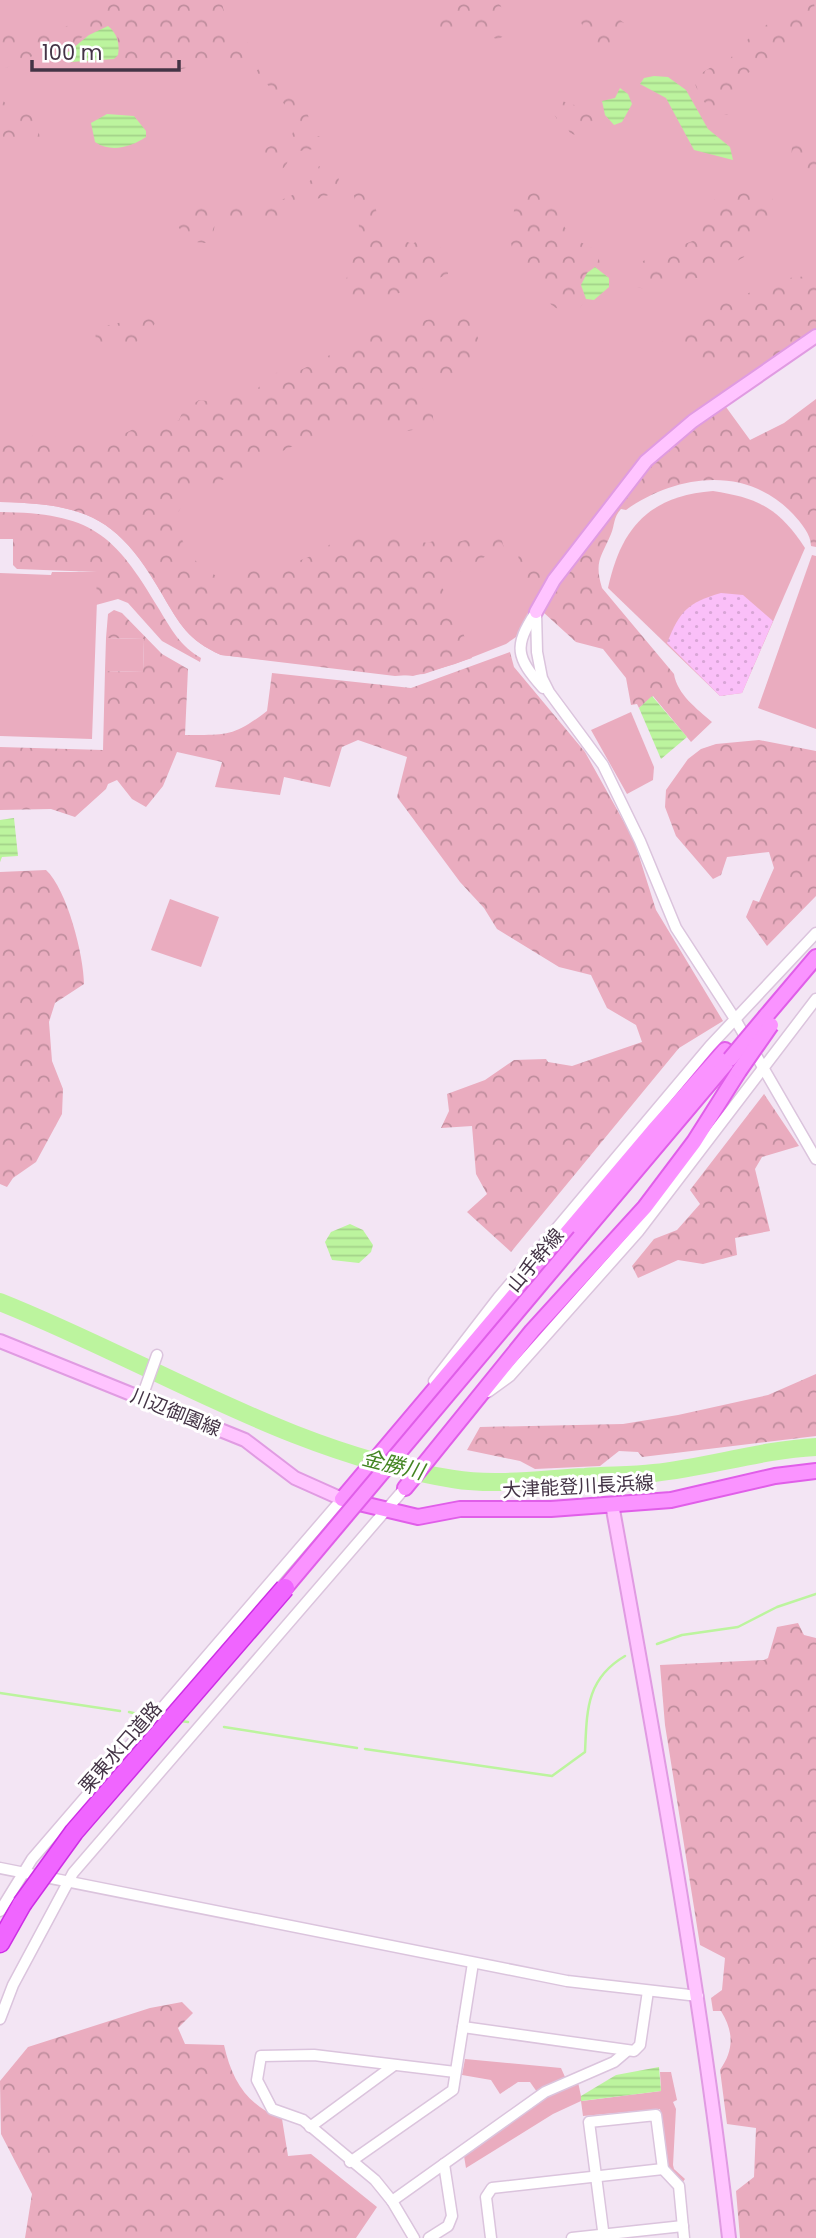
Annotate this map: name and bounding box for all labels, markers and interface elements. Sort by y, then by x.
scale bar [32,28,178,72]
text: 100 m [42,38,102,67]
street label: 山手幹線 [501,1223,570,1298]
street label: 川辺御園線 [127,1382,225,1443]
water label: 金勝川 [359,1443,429,1487]
street label: 大津能登川長浜線 [501,1469,655,1504]
street label: 栗東水口道路 [73,1695,168,1799]

